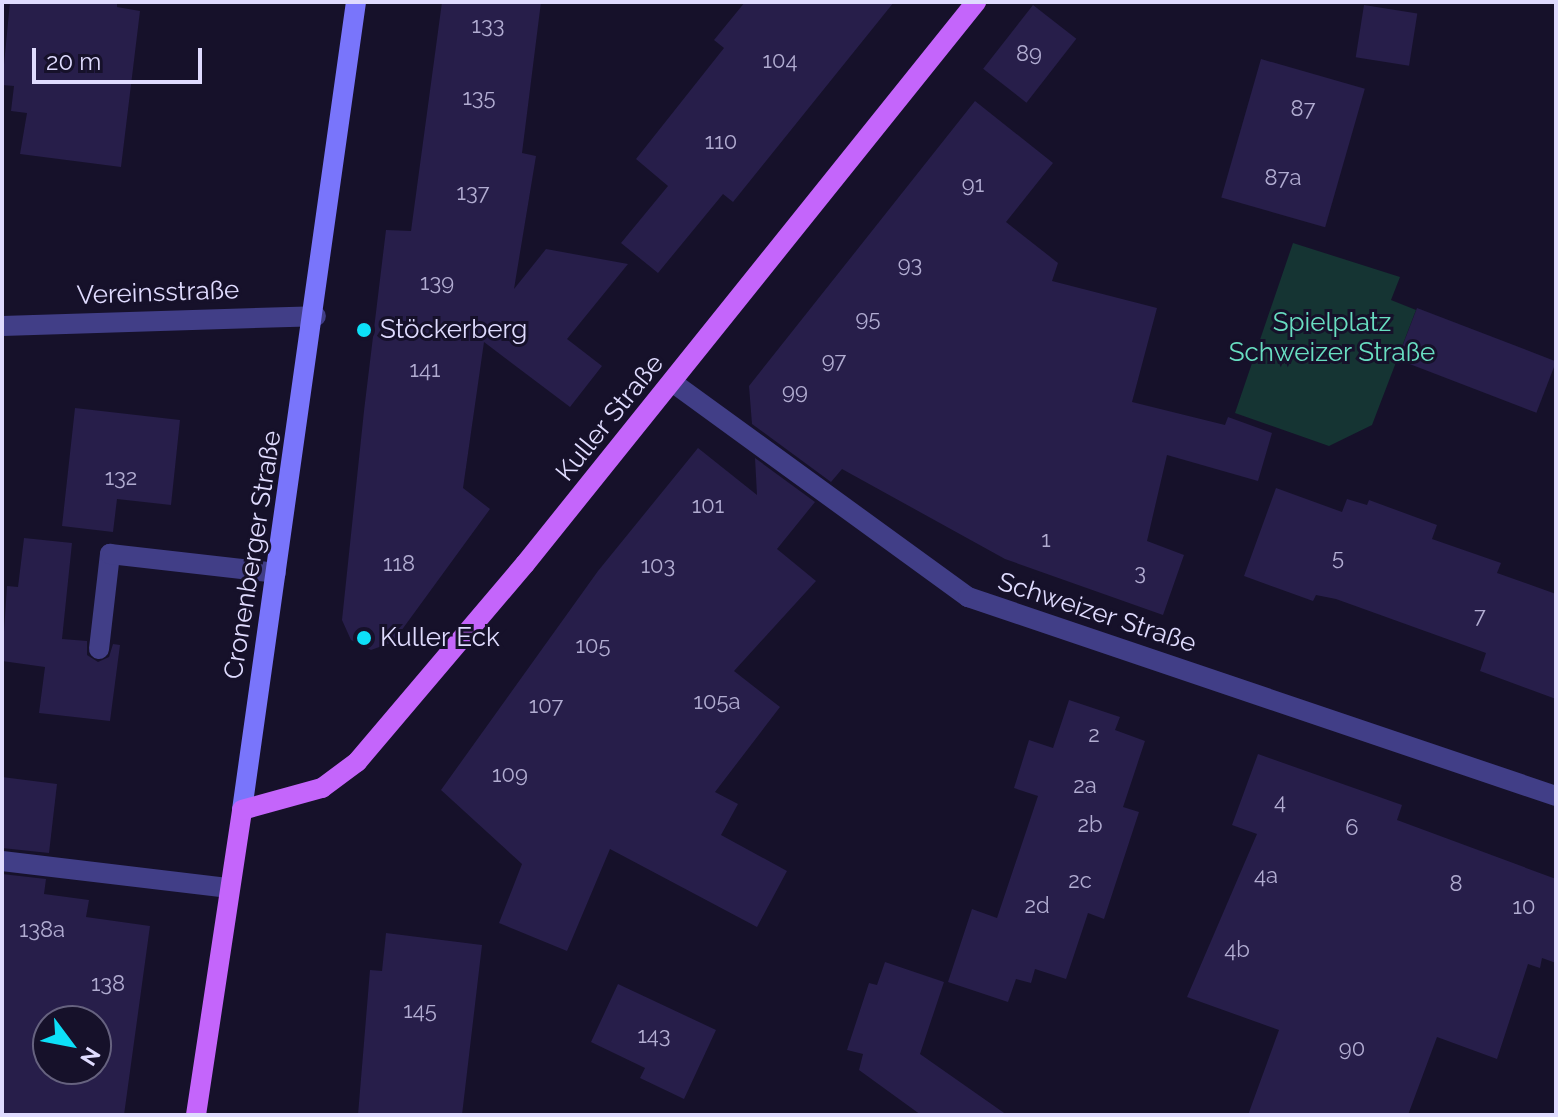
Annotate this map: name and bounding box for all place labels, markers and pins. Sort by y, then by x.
place label: Stöckerberg [380,314,527,346]
marker: Stöckerberg [355,321,373,339]
place label: Kuller Eck [380,622,500,654]
marker: Kuller Eck [355,629,373,647]

